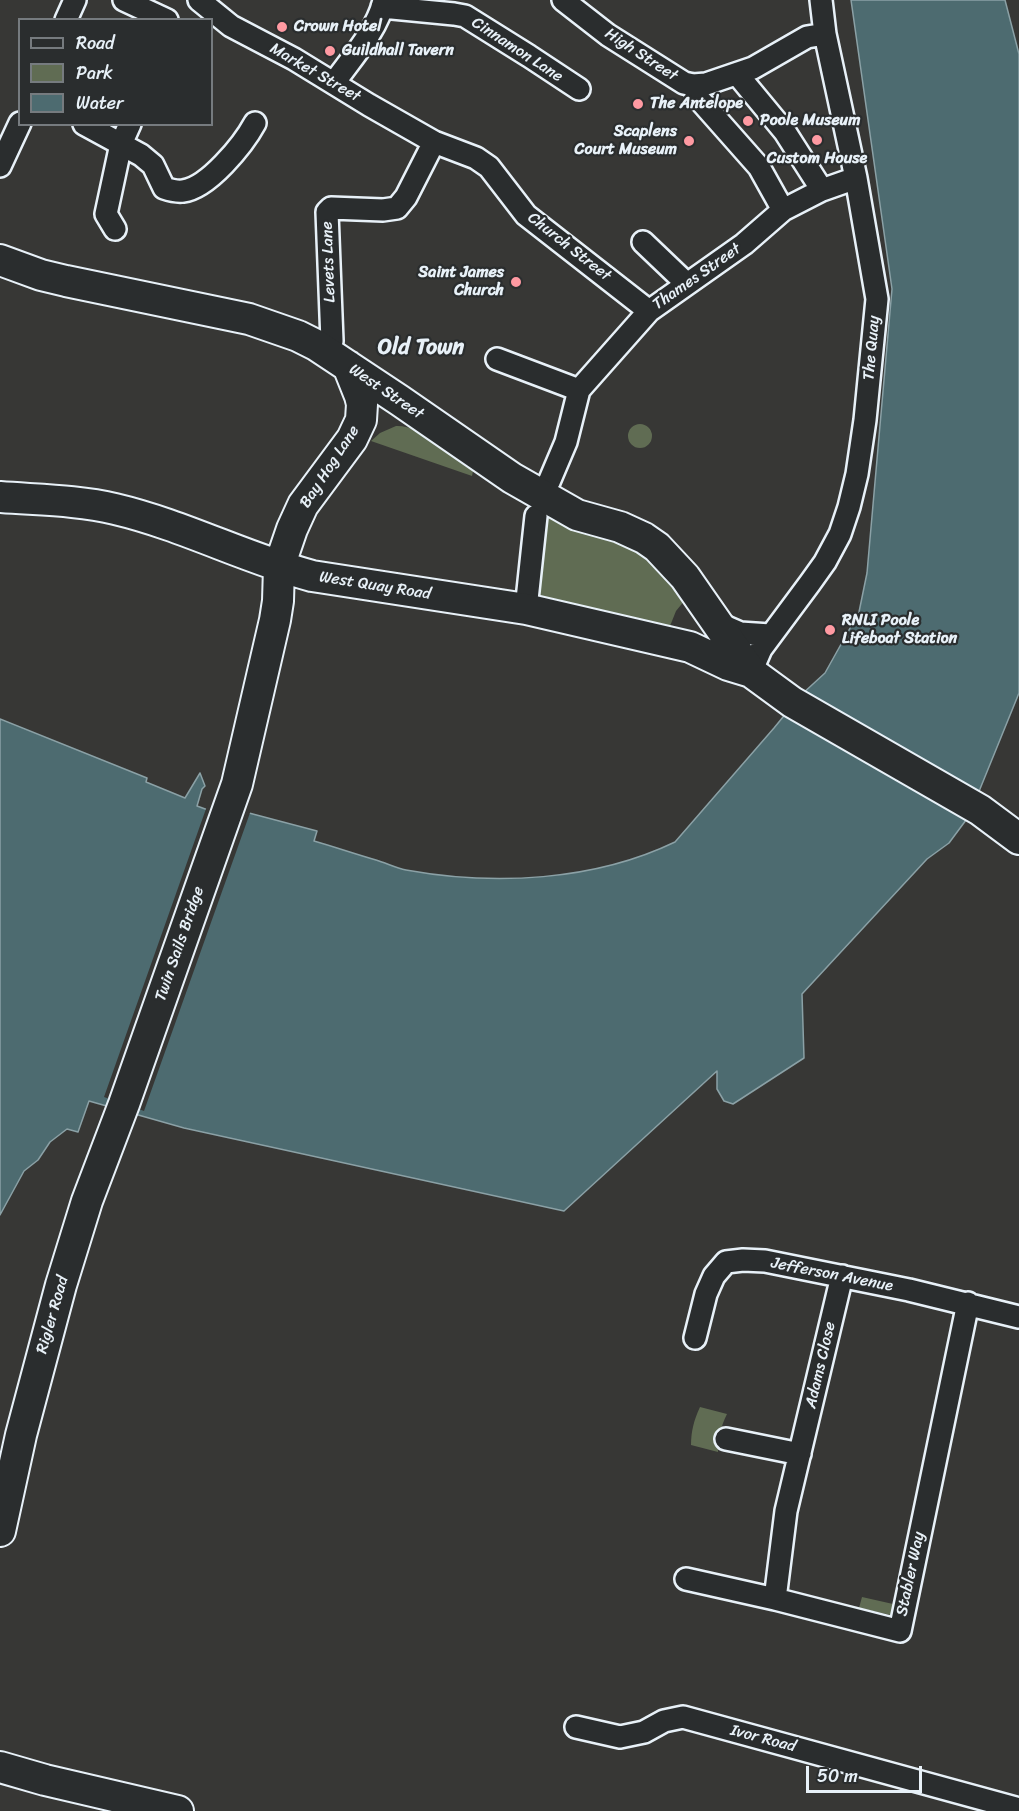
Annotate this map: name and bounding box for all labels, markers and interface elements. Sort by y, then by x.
street label: Cinnamon Lane [468,13,566,87]
place label: Crown Hotel [294,17,382,37]
legend [18,18,213,126]
marker: Crown Hotel [275,20,289,34]
street label: High Street [601,24,681,86]
text: Road [76,27,115,59]
street label: Market Street [266,39,364,107]
place label: Guildhall Tavern [342,41,454,61]
marker: Guildhall Tavern [323,44,337,58]
text: Park [76,57,113,89]
text: Water [76,87,123,119]
place label: The Antelope [650,94,743,114]
marker: The Antelope [631,97,645,111]
place label: Poole Museum [760,111,860,131]
marker: Poole Museum [741,114,755,128]
place label: Scaplens Court Museum [575,122,677,160]
marker: Custom House [810,133,824,147]
marker: Scaplens Court Museum [682,134,696,148]
place label: Custom House [767,149,867,169]
street label: Church Street [523,208,615,286]
street label: Levets Lane [318,221,340,303]
street label: Thames Street [649,240,745,314]
place label: Saint James Church [418,263,504,301]
marker: Saint James Church [509,275,523,289]
street label: The Quay [860,315,884,381]
district label: Old Town [378,335,464,361]
street label: West Street [345,360,427,424]
street label: Bay Hog Lane [296,422,364,512]
street label: West Quay Road [318,568,432,604]
place label: RNLI Poole Lifeboat Station [842,611,957,649]
marker: RNLI Poole Lifeboat Station [823,623,837,637]
street label: Twin Sails Bridge [151,884,209,1004]
street label: Jefferson Avenue [769,1254,895,1296]
street label: Rigler Road [33,1274,73,1356]
street label: Adams Close [802,1320,840,1410]
street label: Stabler Way [893,1530,929,1618]
street label: Ivor Road [728,1721,798,1757]
scale bar [809,1754,924,1792]
text: 50 m [817,1760,858,1792]

